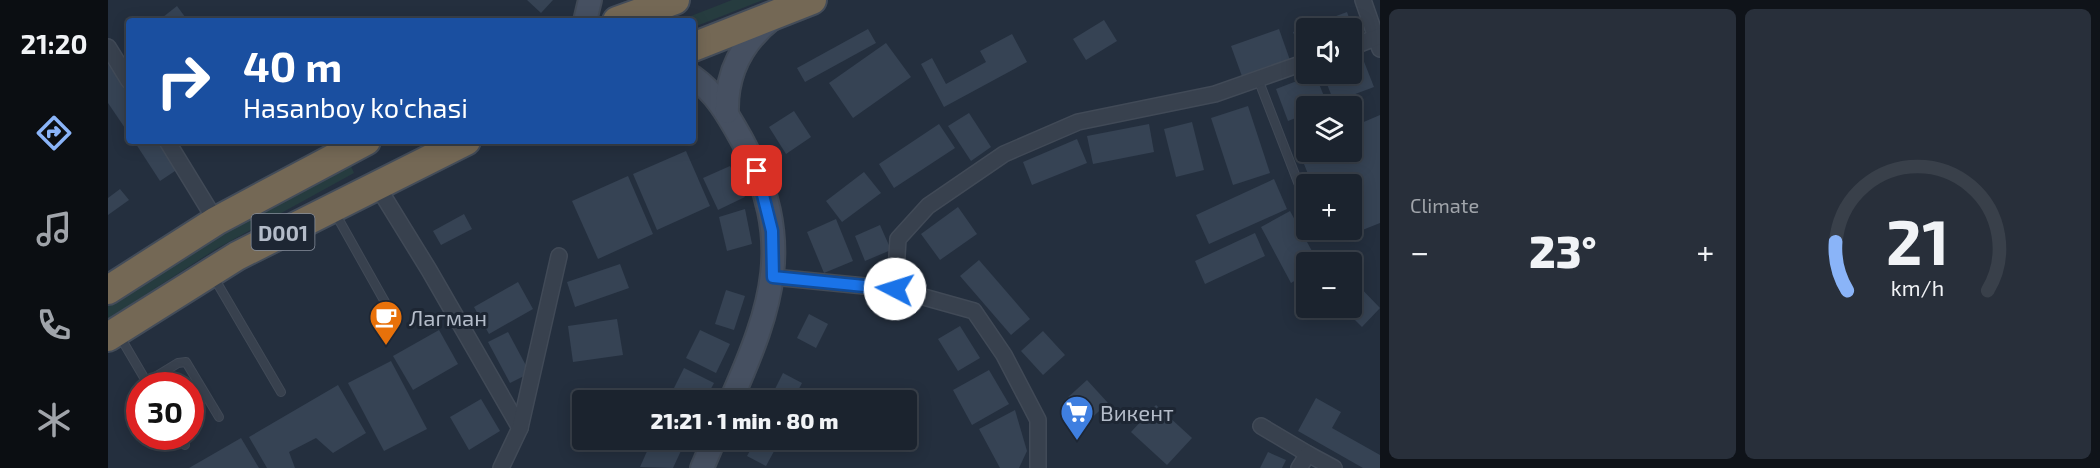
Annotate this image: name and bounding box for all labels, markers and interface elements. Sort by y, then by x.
map controls [1296,18,1362,318]
button: sound [1296,18,1362,84]
text: 21:20 [20,27,88,59]
text: 40 m [243,40,342,90]
icon: right [144,42,222,120]
text: Hasanboy ko'chasi [243,91,468,123]
button: layers [1296,96,1362,162]
icon: directions [33,112,75,154]
pin [731,145,782,196]
icon: arrive [740,154,773,187]
button: + [1296,174,1362,240]
text: Climate [1410,193,1479,217]
text: 21 [1886,203,1949,278]
icon: music [33,208,75,250]
road number: D001 [252,214,315,250]
text: 23° [1529,223,1597,277]
text: − [1410,231,1429,271]
text: + [1696,231,1714,271]
button: − [1296,252,1362,318]
position arrow [863,257,927,321]
text: km/h [1891,275,1944,300]
cafe icon: Лагман [368,299,404,346]
icon: phone [33,304,75,346]
place label: Лагман [409,304,487,330]
speed limit sign: 30 [126,372,204,450]
supermarket icon: Викент [1059,394,1095,441]
icon: climate [33,399,75,441]
place label: Викент [1100,399,1174,425]
text: 21:21 · 1 min · 80 m [651,407,838,433]

